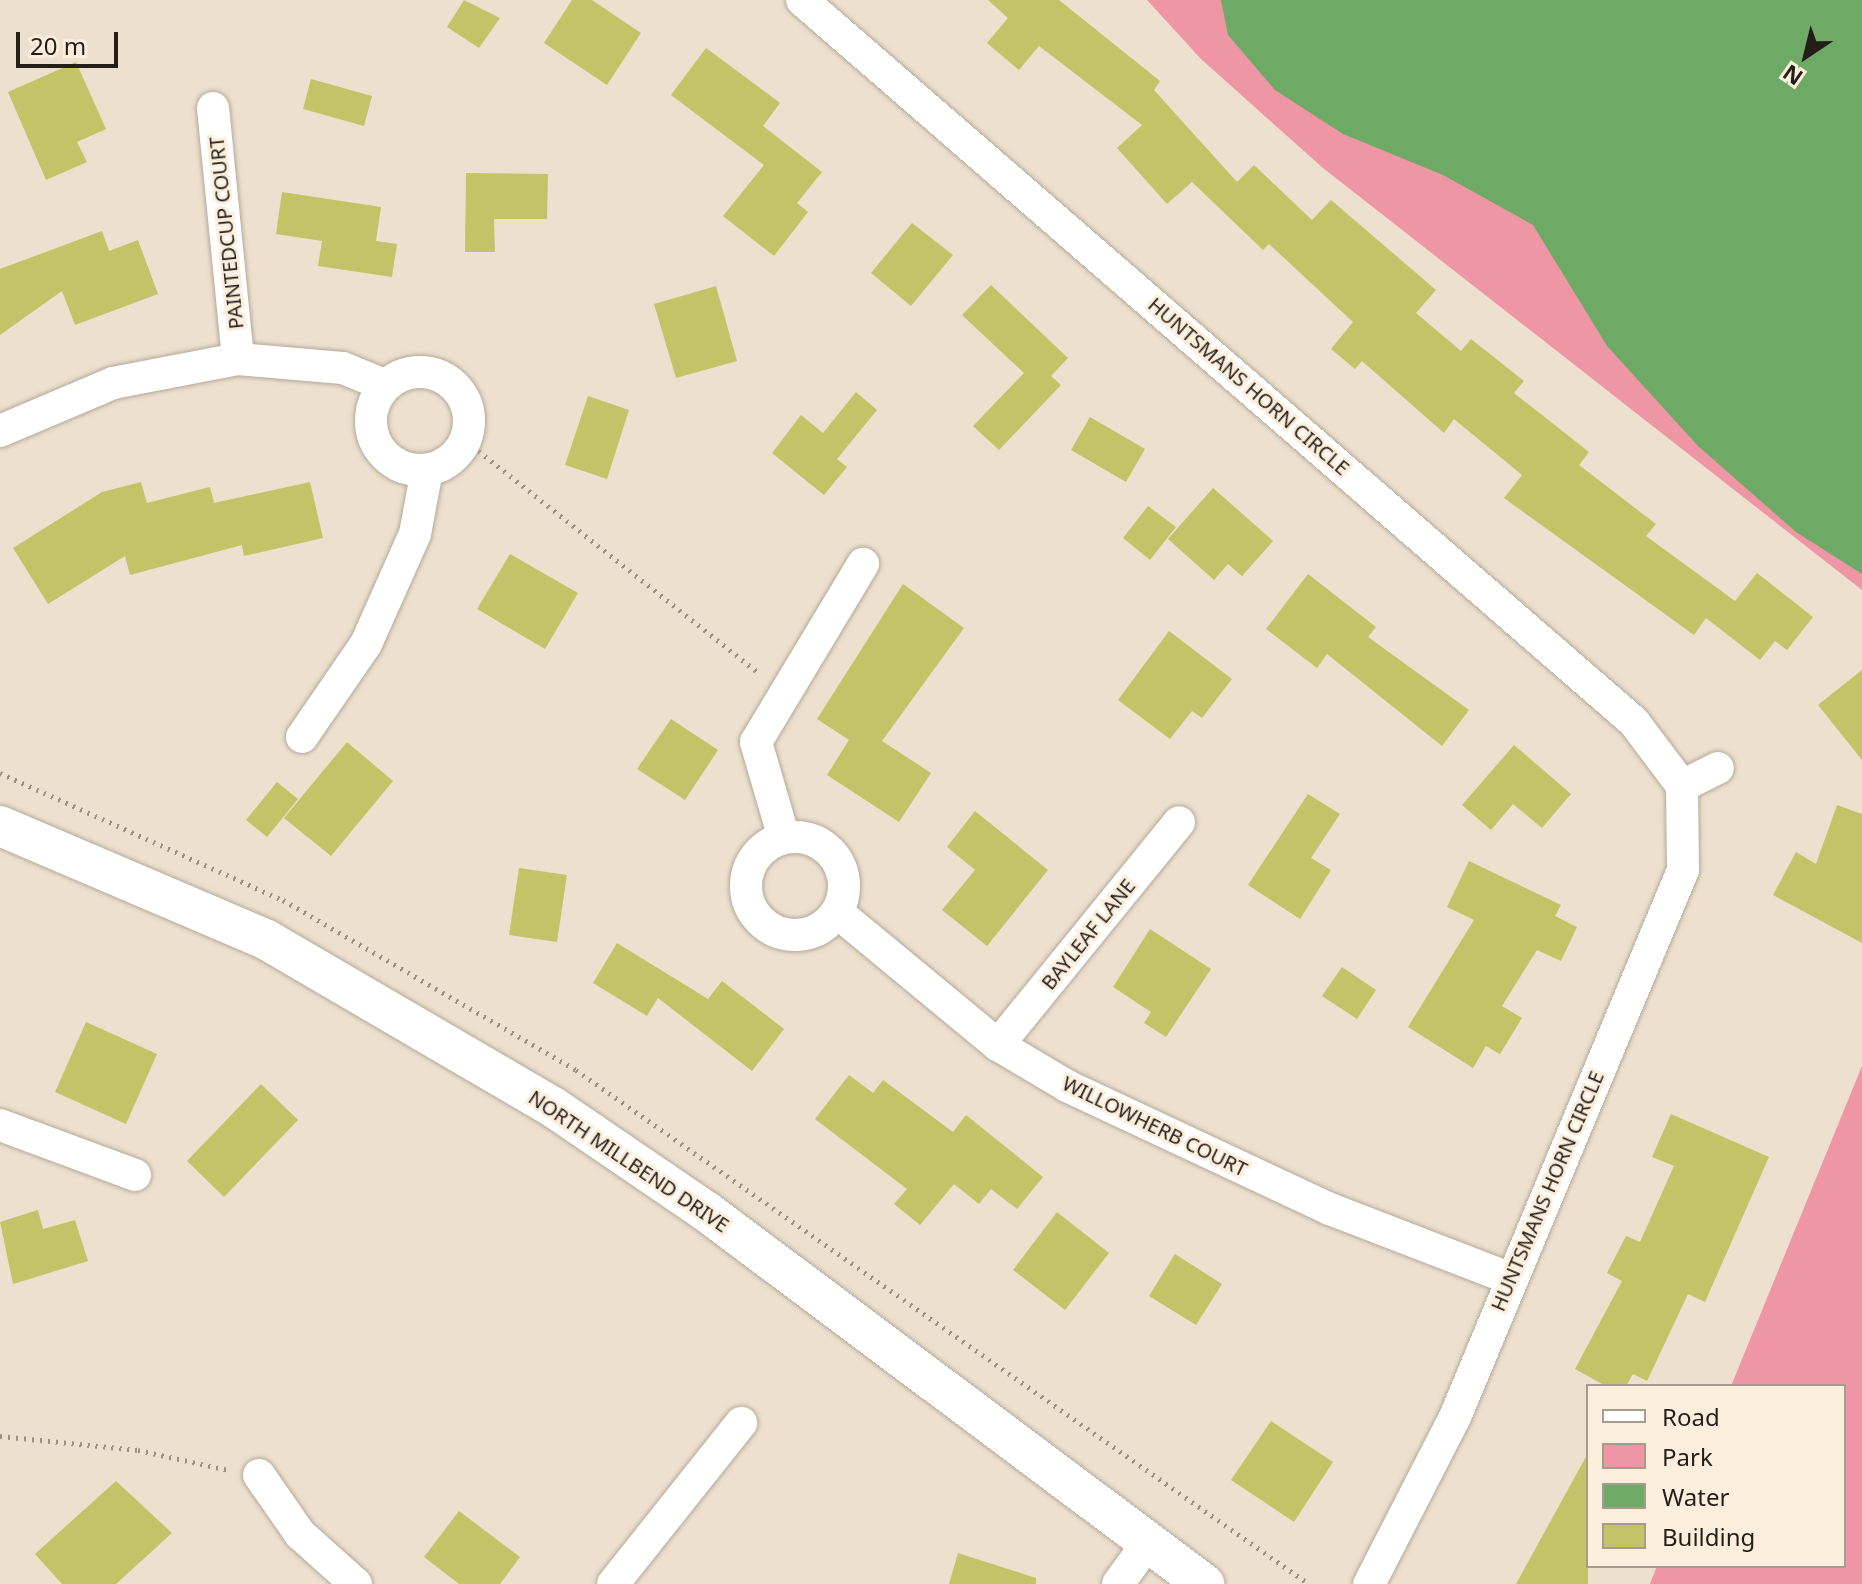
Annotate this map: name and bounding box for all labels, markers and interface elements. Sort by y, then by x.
scale bar [20,16,122,66]
north arrow [1766,16,1846,96]
text: 20 m [30,29,86,62]
text: N [1776,58,1808,93]
street label: PAINTEDCUP COURT [204,136,248,330]
street label: HUNTSMANS HORN CIRCLE [1144,292,1354,480]
street label: BAYLEAF LANE [1036,874,1140,994]
street label: HUNTSMANS HORN CIRCLE [1485,1067,1609,1315]
street label: WILLOWHERB COURT [1059,1071,1251,1181]
street label: NORTH MILLBEND DRIVE [524,1085,734,1237]
legend [1586,1384,1846,1568]
text: Road [1662,1400,1720,1433]
text: Park [1662,1440,1713,1473]
text: Water [1662,1480,1729,1513]
text: Building [1662,1520,1755,1553]

